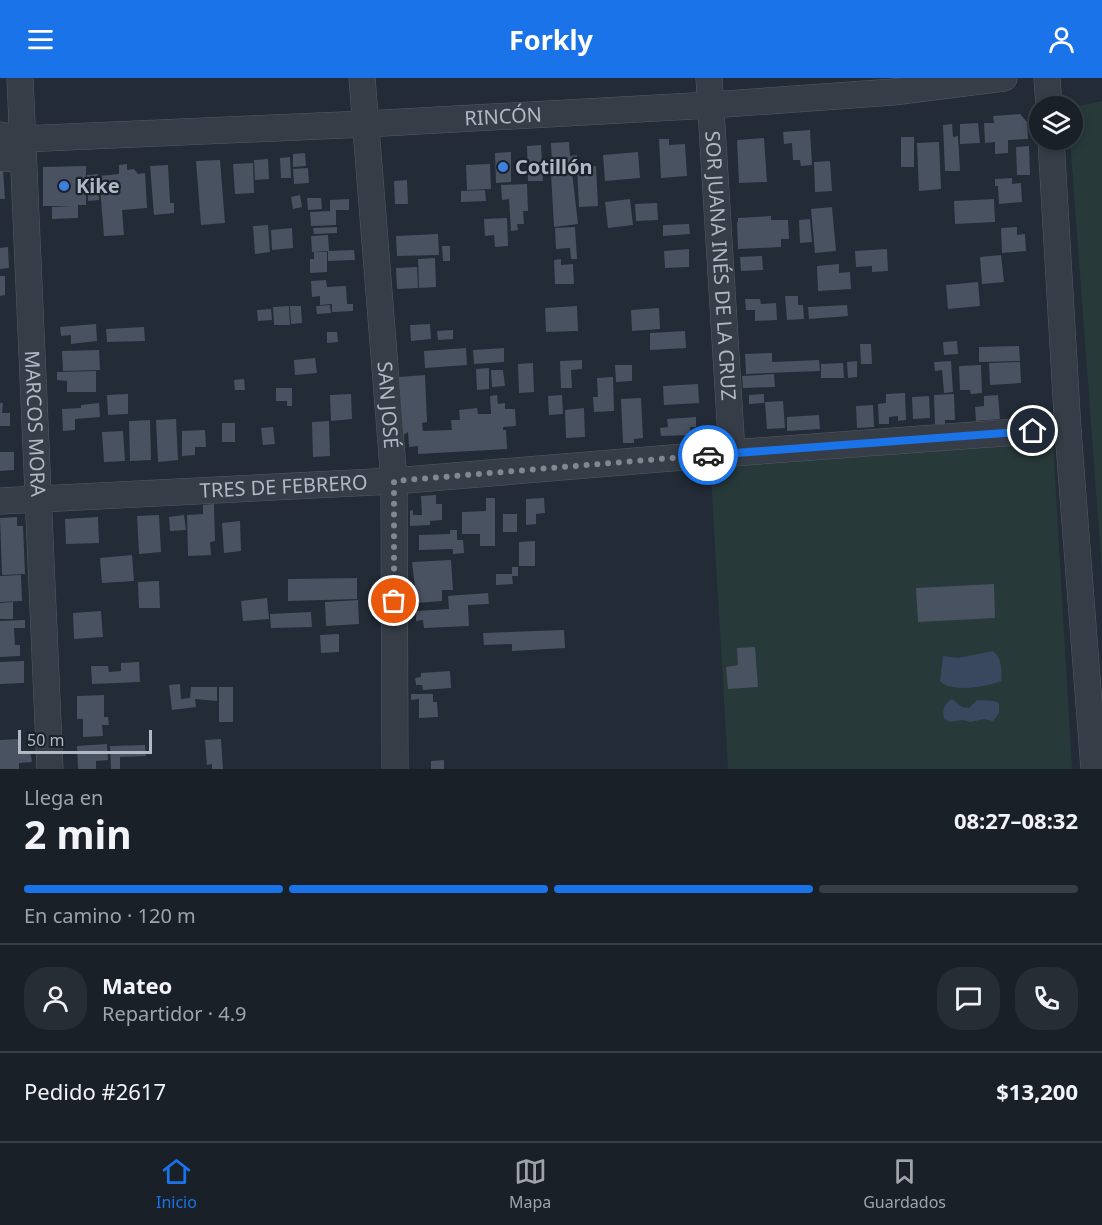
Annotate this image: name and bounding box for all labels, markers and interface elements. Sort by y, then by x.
text: Forkly [509,21,593,58]
icon: menu [24,23,57,56]
icon: person [1045,23,1078,56]
map controls [1029,96,1083,150]
button: layers [1029,96,1083,150]
street label: RINCÓN [464,100,543,132]
street label: SOR JUANA INÉS DE LA CRUZ [699,130,743,401]
place label: Cotillón [515,153,592,180]
marker: Cotillón [496,160,510,174]
place label: Kike [76,172,120,199]
marker: Kike [57,179,71,193]
street label: MARCOS MORA [19,350,52,498]
street label: SAN JOSÉ [372,360,405,450]
pin [1007,405,1058,456]
icon: home [1016,414,1049,447]
courier [678,425,738,485]
icon: car [692,439,725,472]
street label: TRES DE FEBRERO [199,468,368,504]
pin [368,575,419,626]
icon: bag [377,584,410,617]
scale bar [18,727,152,754]
text: 50 m [27,729,64,751]
text: Llega en [24,784,103,811]
text: 08:27–08:32 [954,805,1078,835]
text: 2 min [24,807,131,860]
text: En camino · 120 m [24,902,196,929]
button: person [24,967,87,1030]
button: chat [937,967,1000,1030]
button: phone [1015,967,1078,1030]
text: Mateo [102,970,172,1000]
text: Repartidor · 4.9 [102,1000,247,1027]
text: Pedido #2617 [24,1076,166,1106]
text: $13,200 [996,1076,1078,1106]
tab: Inicio [156,1155,197,1213]
tab: Mapa [509,1155,551,1213]
tab: Guardados [863,1155,946,1213]

